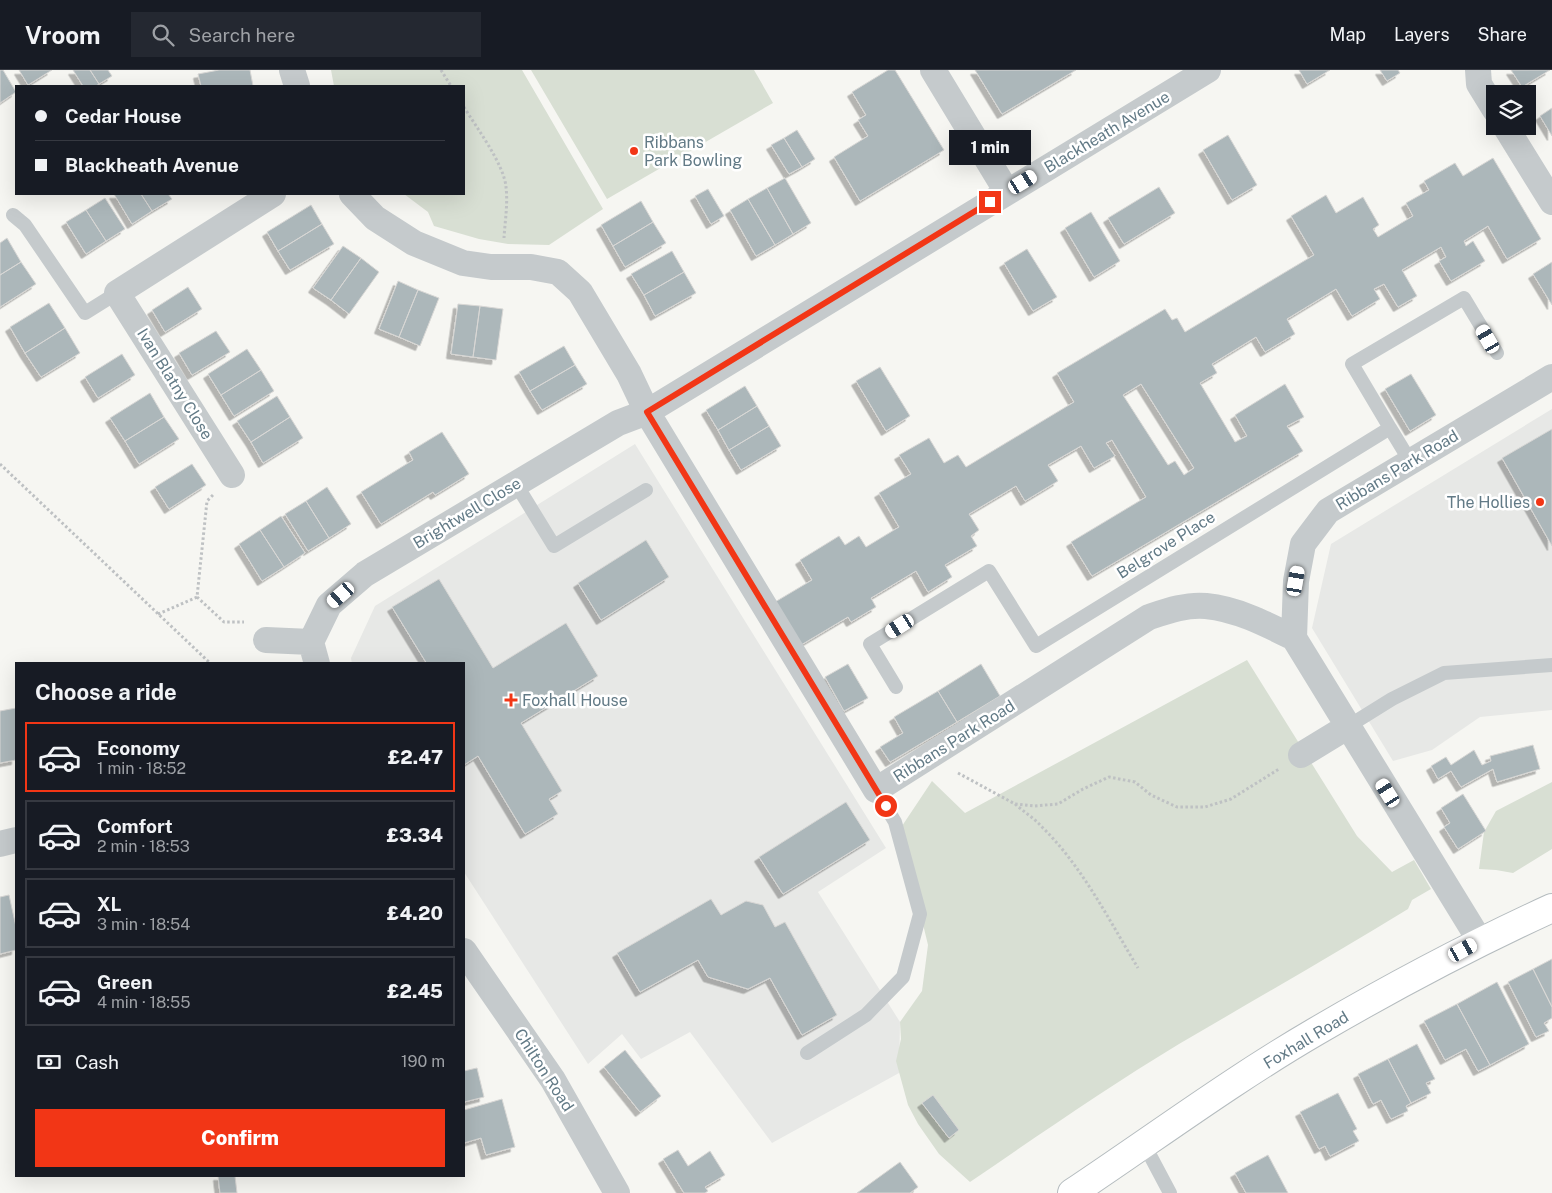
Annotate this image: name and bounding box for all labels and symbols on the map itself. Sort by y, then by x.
street label: Blackheath Avenue [1041,87,1173,177]
callout: 1 min [949,129,1031,164]
place label: Ribbans Park Bowling [644,133,742,170]
marker: Ribbans Park Bowling [628,145,640,157]
car [1006,168,1039,196]
route end [979,191,1001,213]
car [1474,322,1501,356]
street label: Ivan Blatny Close [133,325,217,443]
street label: Ribbans Park Road [1332,426,1462,514]
street label: Brightwell Close [410,473,524,553]
place label: The Hollies [1447,493,1530,512]
marker: The Hollies [1534,496,1546,508]
street label: Belgrove Place [1113,507,1219,583]
car [1286,565,1305,597]
car [324,579,357,611]
car [883,612,916,640]
place label: Foxhall House [522,691,628,710]
marker: Foxhall House [504,693,518,707]
street label: Ribbans Park Road [890,696,1018,786]
car [1373,776,1402,810]
route start [875,795,897,817]
car [1446,936,1479,964]
street label: Foxhall Road [1260,1007,1352,1073]
street label: Chilton Road [510,1025,578,1115]

